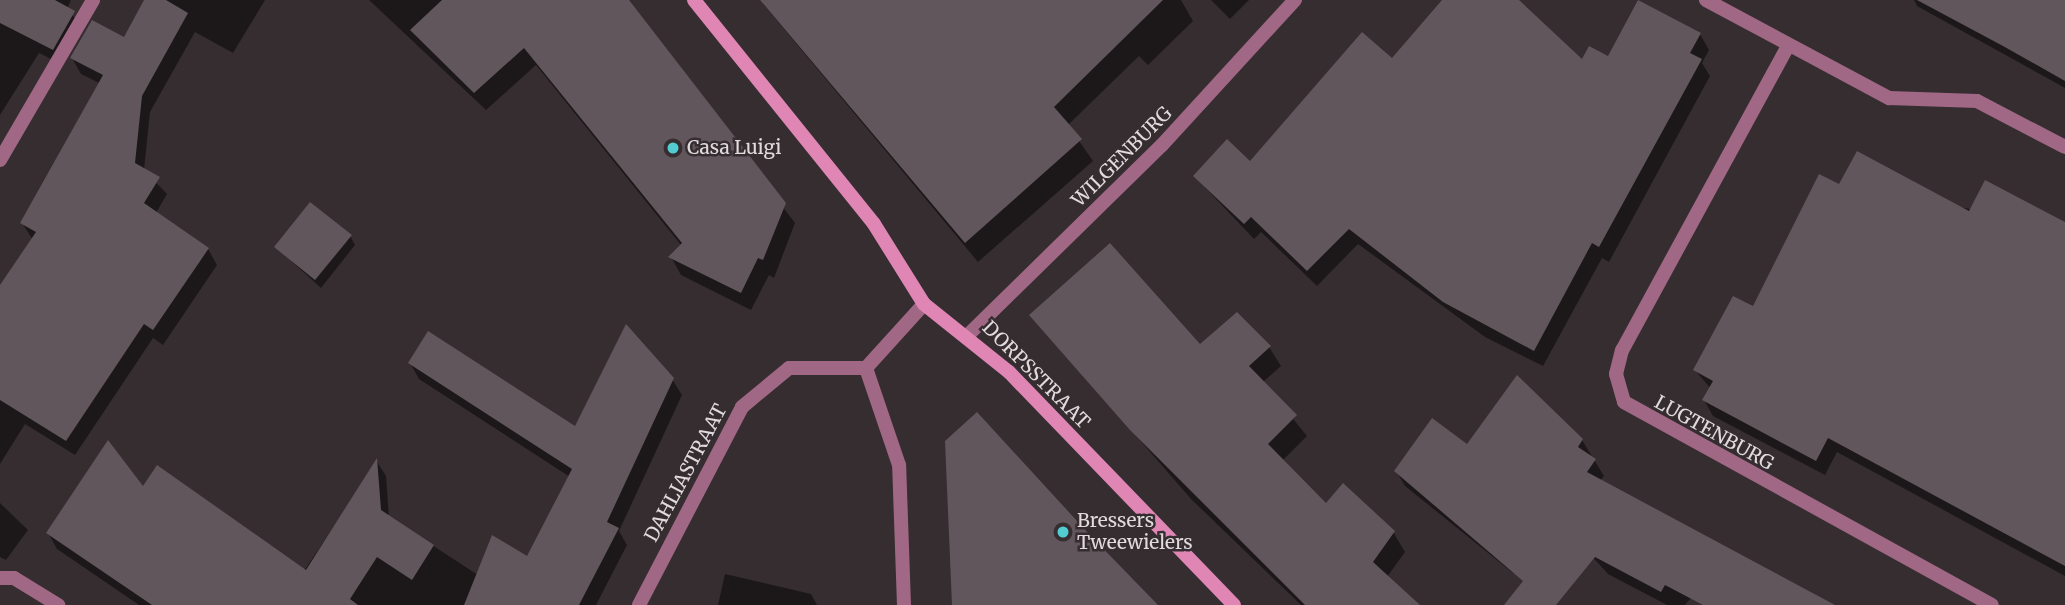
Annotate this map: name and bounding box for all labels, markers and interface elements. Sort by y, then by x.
street label: WILGENBURG [1067,102,1177,212]
place label: Casa Luigi [687,137,781,159]
marker: Casa Luigi [665,140,681,156]
street label: DORPSSTRAAT [977,316,1095,434]
street label: LUGTENBURG [1650,391,1778,475]
street label: DAHLIASTRAAT [640,400,732,546]
place label: Bressers Tweewielers [1077,510,1193,554]
marker: Bressers Tweewielers [1055,524,1071,540]

